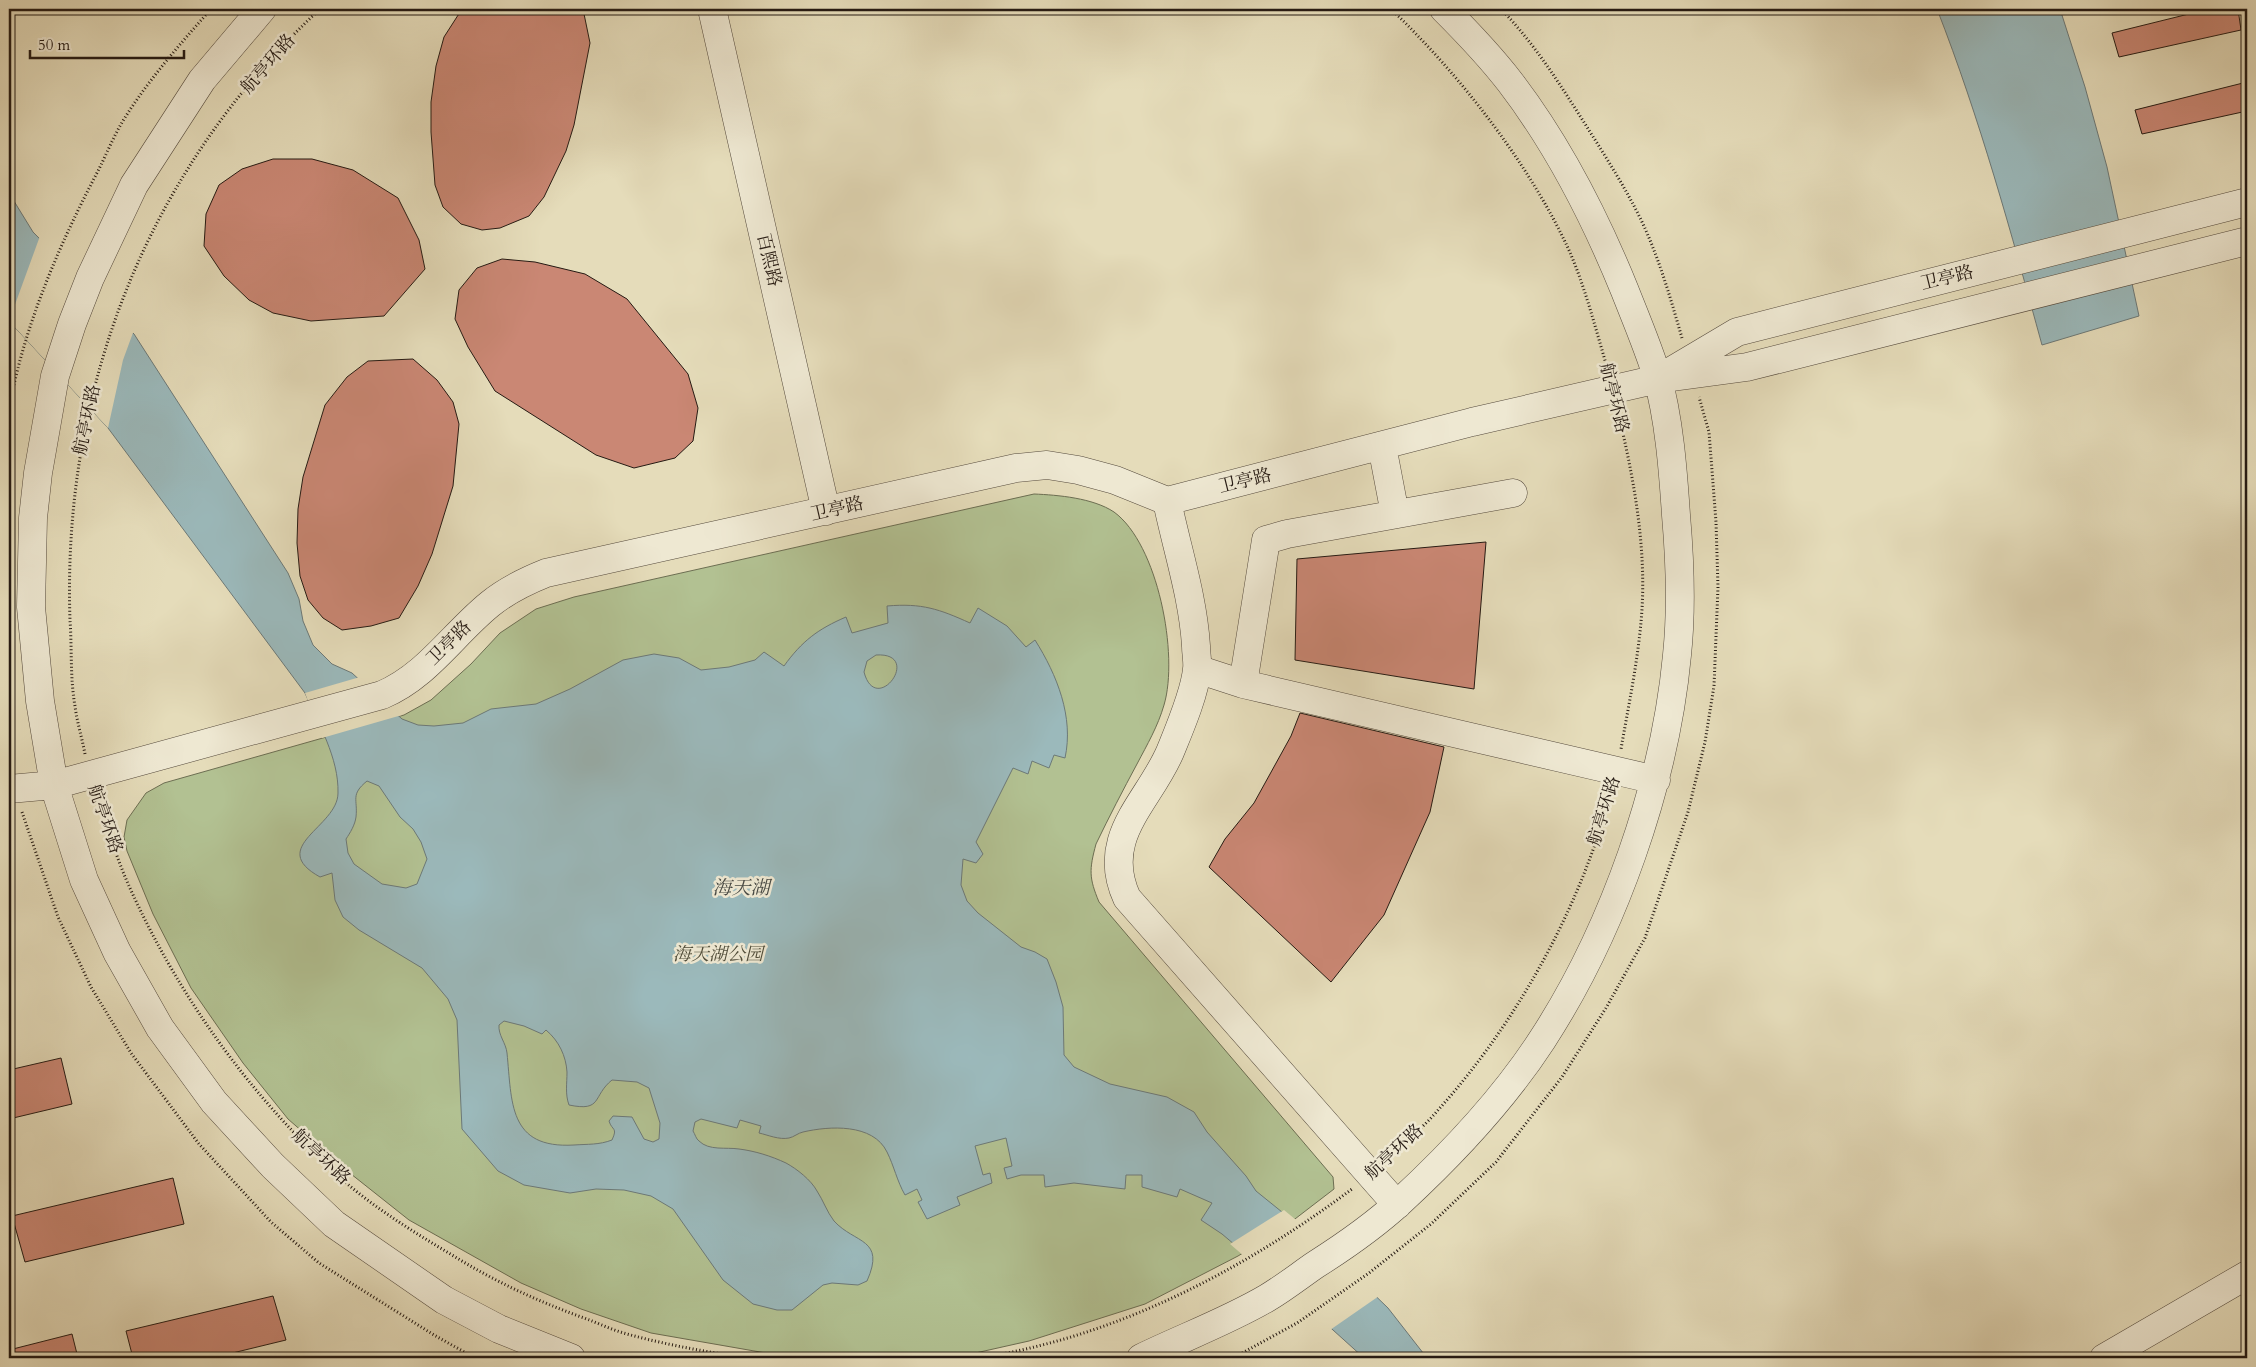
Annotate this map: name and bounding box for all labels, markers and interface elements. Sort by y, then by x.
scale bar [30,28,184,60]
street label: 航亭环路 [235,29,301,99]
text: 50 m [38,35,70,55]
street label: 百熙路 [751,231,787,289]
street label: 卫亭路 [1918,259,1976,297]
street label: 航亭环路 [1593,360,1635,436]
street label: 航亭环路 [67,382,107,458]
street label: 卫亭路 [1216,462,1274,500]
street label: 卫亭路 [808,491,866,527]
street label: 卫亭路 [421,615,477,671]
street label: 航亭环路 [1582,773,1626,849]
street label: 航亭环路 [81,781,129,857]
water label: 海天湖 [712,875,772,901]
park label: 海天湖公园 [673,942,766,967]
street label: 航亭环路 [1359,1118,1429,1186]
street label: 航亭环路 [286,1123,356,1191]

